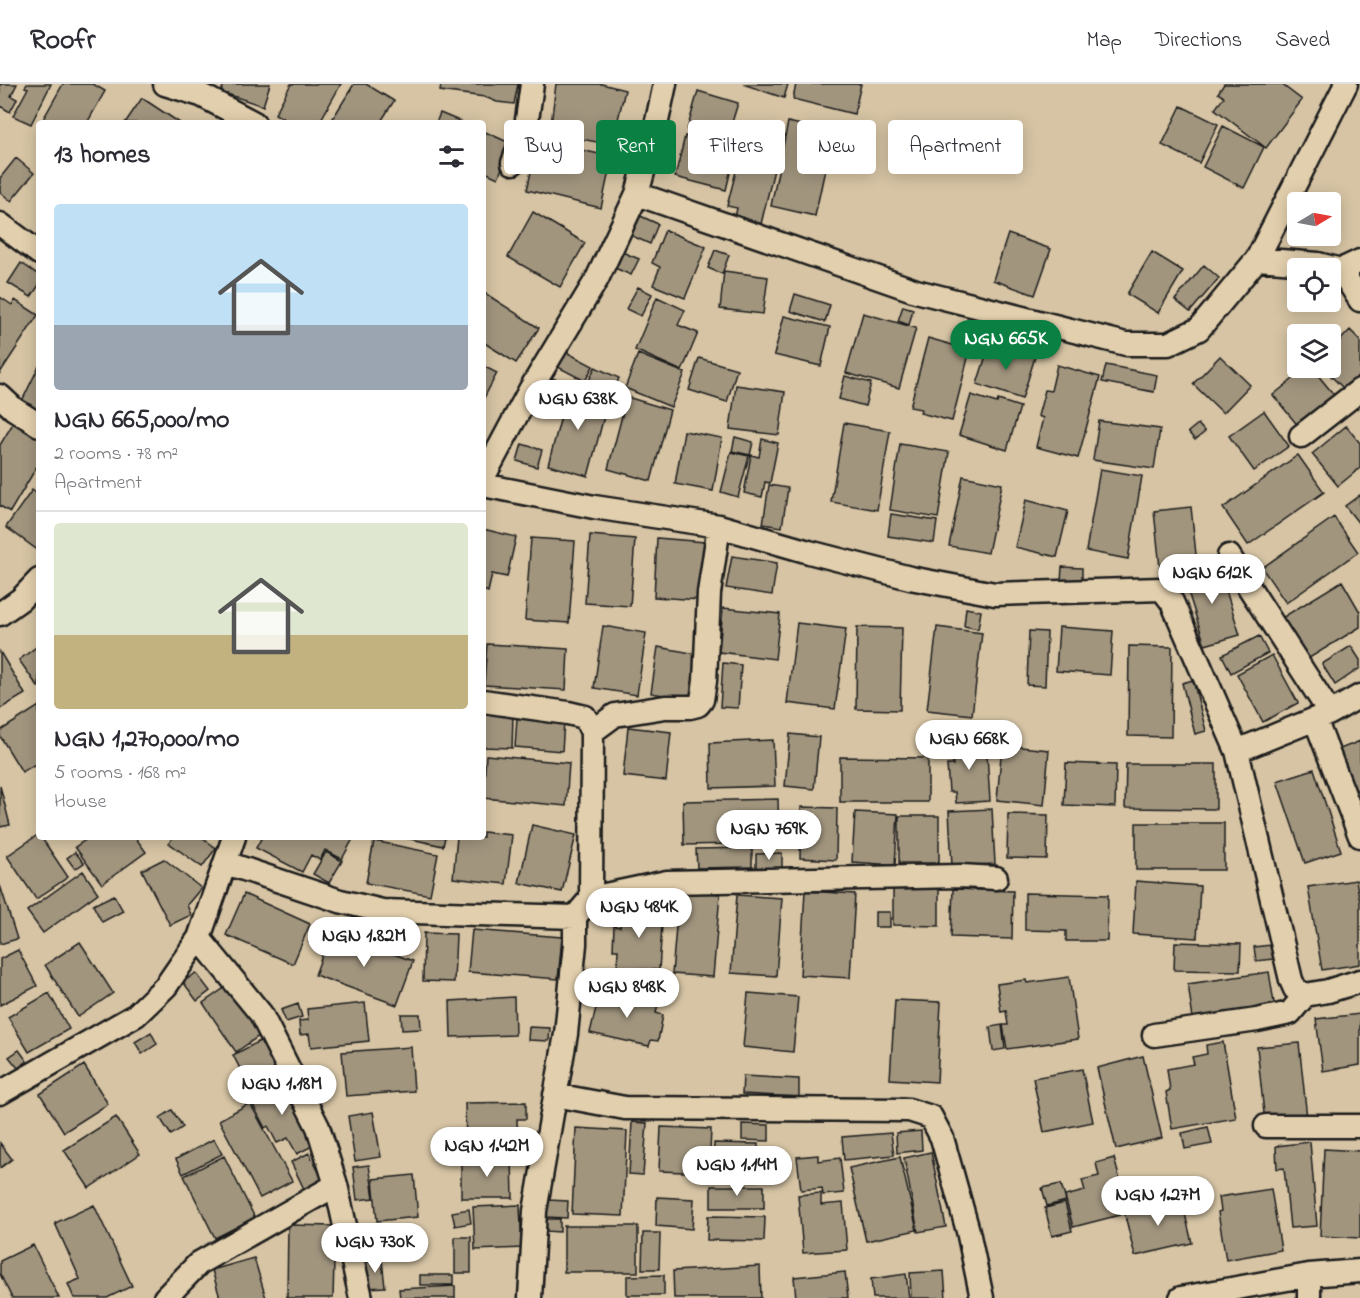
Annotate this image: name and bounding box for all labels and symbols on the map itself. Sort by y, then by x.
north arrow [1287,192,1341,246]
pin: NGN 665K [944,320,1068,371]
pin: NGN 638K [516,380,640,431]
pin: NGN 612K [1150,554,1274,605]
pin: NGN 668K [907,720,1031,771]
pin: NGN 769K [707,810,831,861]
pin: NGN 484K [577,888,701,939]
pin: NGN 1.82M [295,917,433,968]
pin: NGN 848K [565,968,689,1019]
pin: NGN 1.18M [213,1065,351,1116]
pin: NGN 1.42M [418,1127,556,1178]
pin: NGN 1.14M [668,1146,806,1197]
pin: NGN 1.27M [1089,1176,1227,1227]
pin: NGN 730K [313,1223,437,1274]

